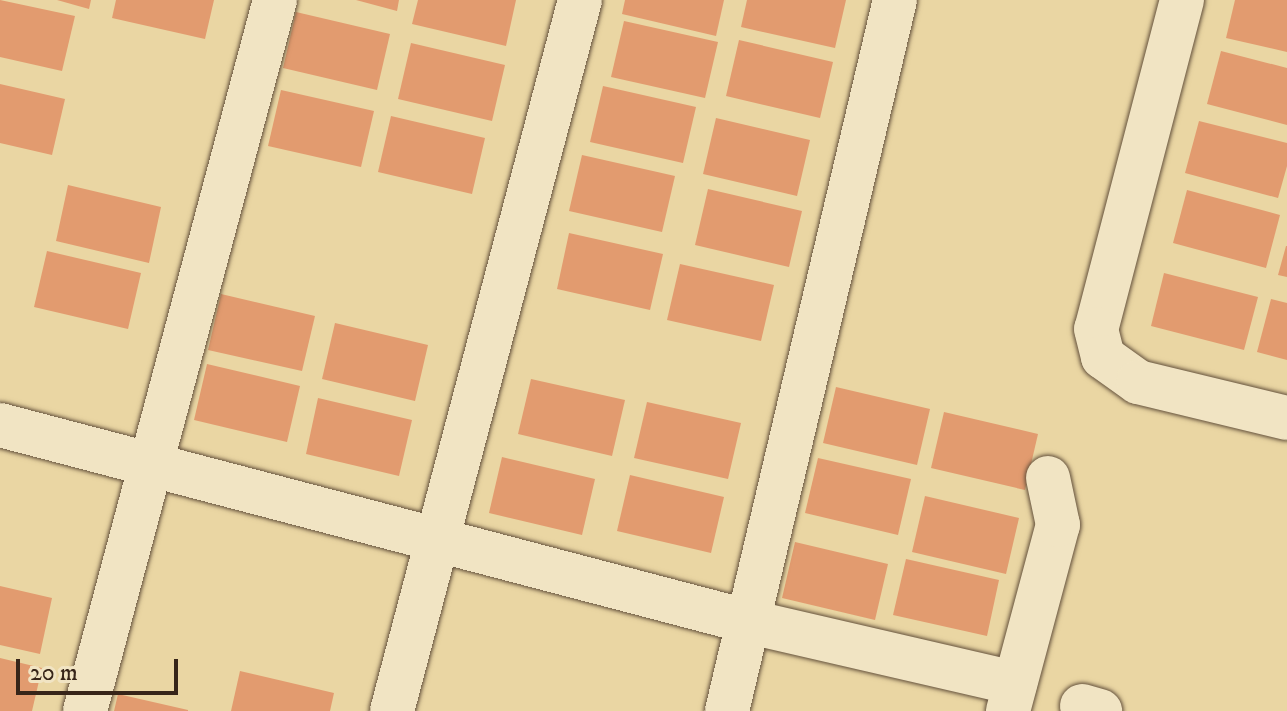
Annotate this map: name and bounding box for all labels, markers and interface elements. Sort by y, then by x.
scale bar [20,643,182,693]
text: 20 m [30,658,78,688]

